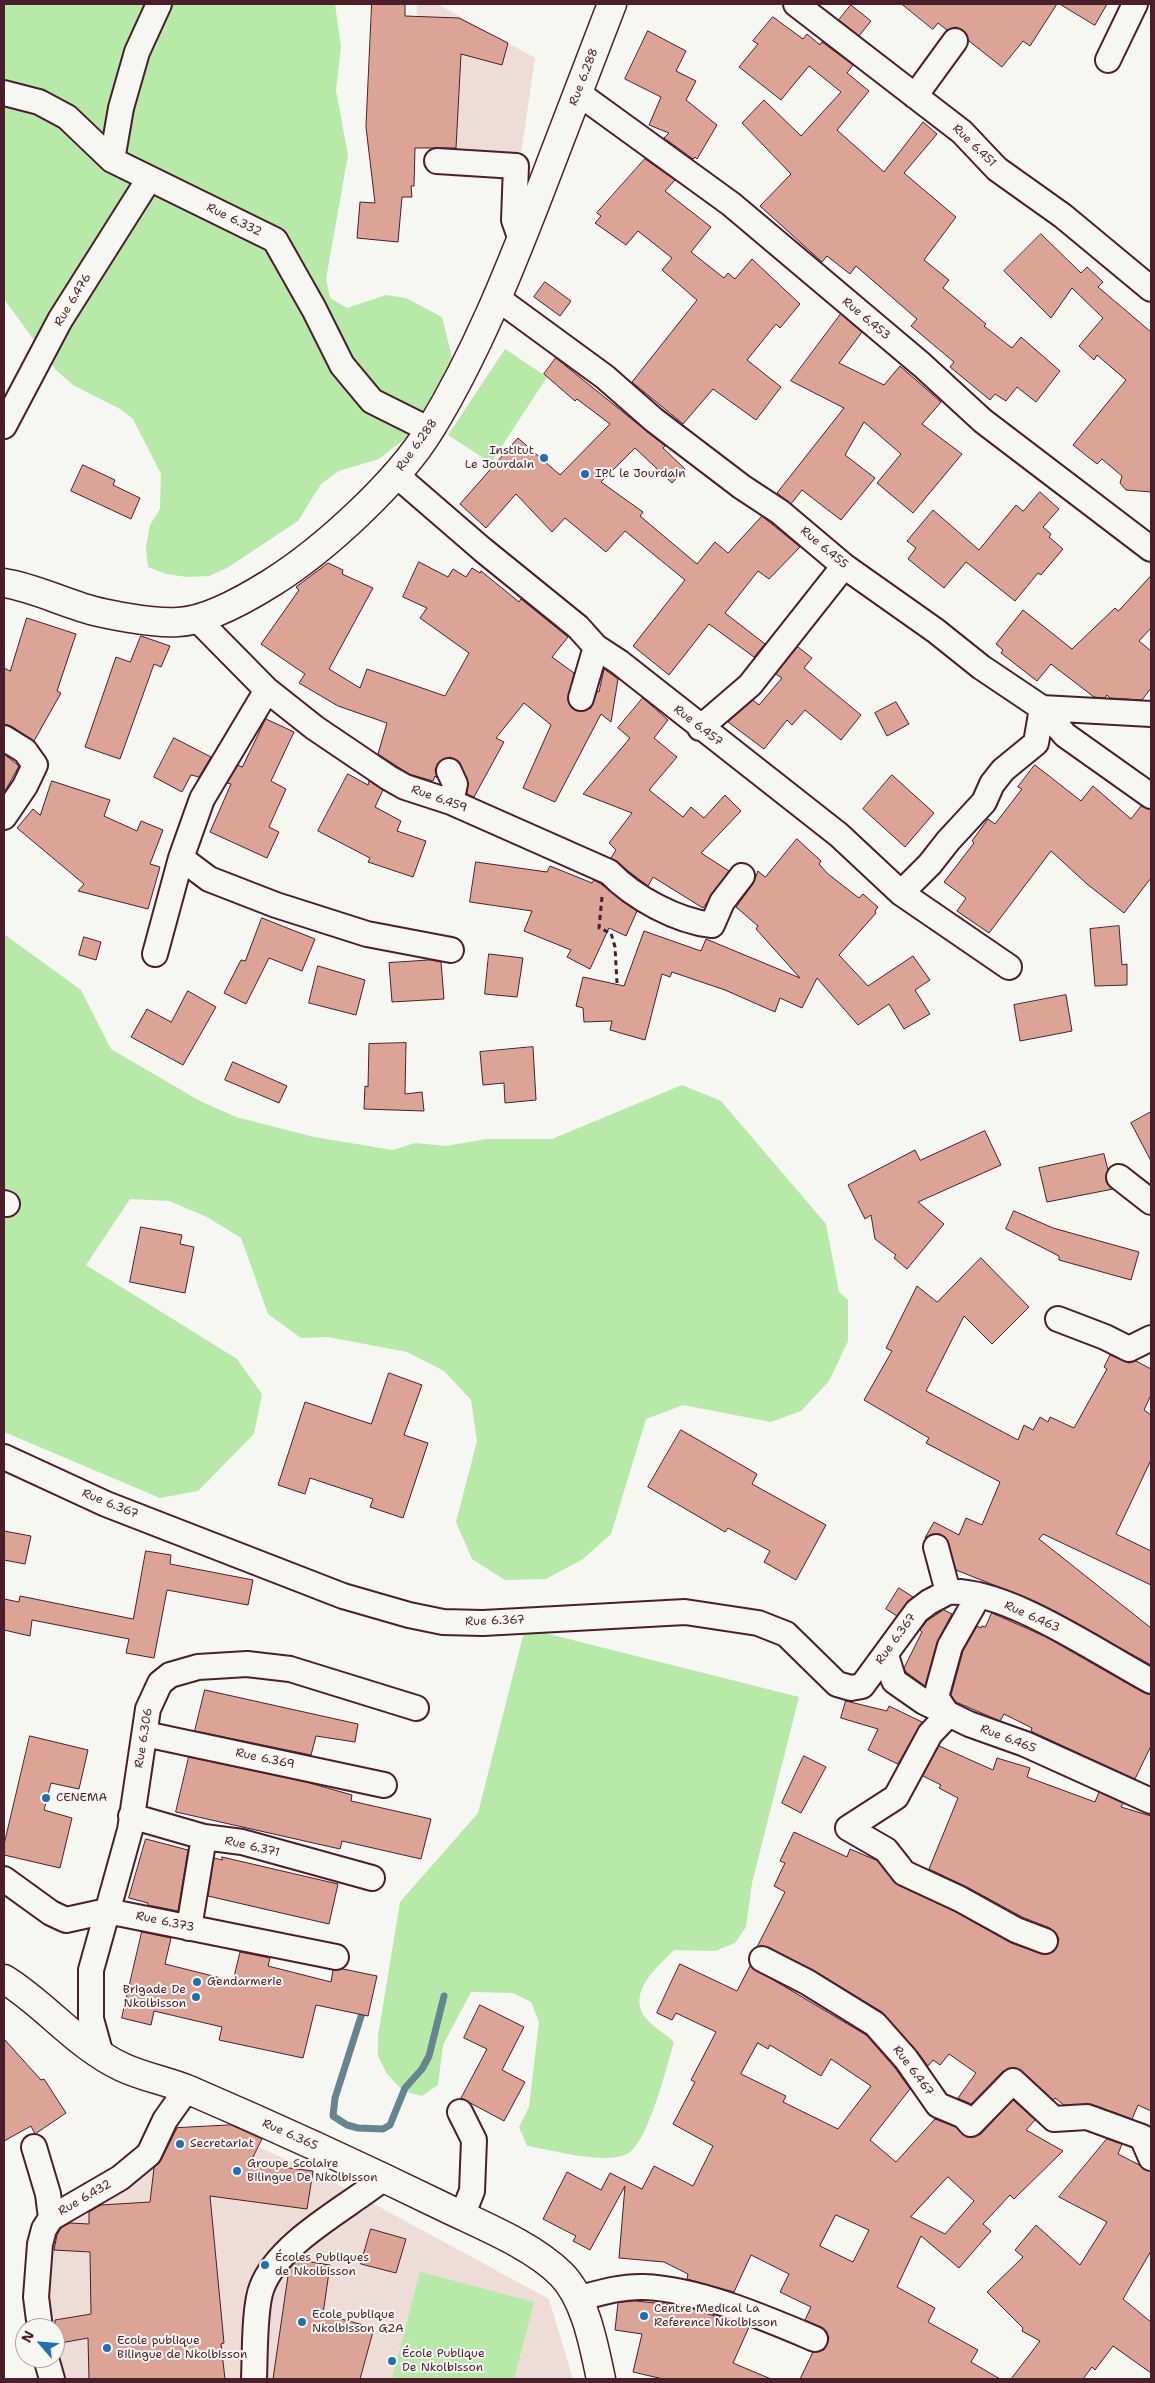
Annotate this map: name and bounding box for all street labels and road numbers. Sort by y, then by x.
street label: Rue 6.288 [566,46,602,108]
street label: Rue 6.451 [949,122,999,170]
street label: Rue 6.332 [204,200,264,240]
street label: Rue 6.476 [52,271,94,329]
street label: Rue 6.453 [839,295,893,343]
street label: Rue 6.288 [393,416,441,474]
street label: Rue 6.455 [797,524,851,572]
street label: Rue 6.457 [670,702,726,750]
street label: Rue 6.459 [409,782,469,816]
street label: Rue 6.367 [80,1486,140,1522]
street label: Rue 6.463 [1002,1598,1062,1636]
street label: Rue 6.367 [873,1611,919,1667]
street label: Rue 6.367 [465,1613,525,1629]
street label: Rue 6.306 [132,1707,156,1769]
street label: Rue 6.465 [978,1722,1038,1756]
street label: Rue 6.369 [234,1746,296,1772]
street label: Rue 6.371 [223,1834,281,1860]
street label: Rue 6.373 [134,1909,196,1935]
street label: Rue 6.467 [889,2043,937,2099]
street label: Rue 6.365 [260,2116,320,2154]
street label: Rue 6.432 [56,2177,114,2219]

